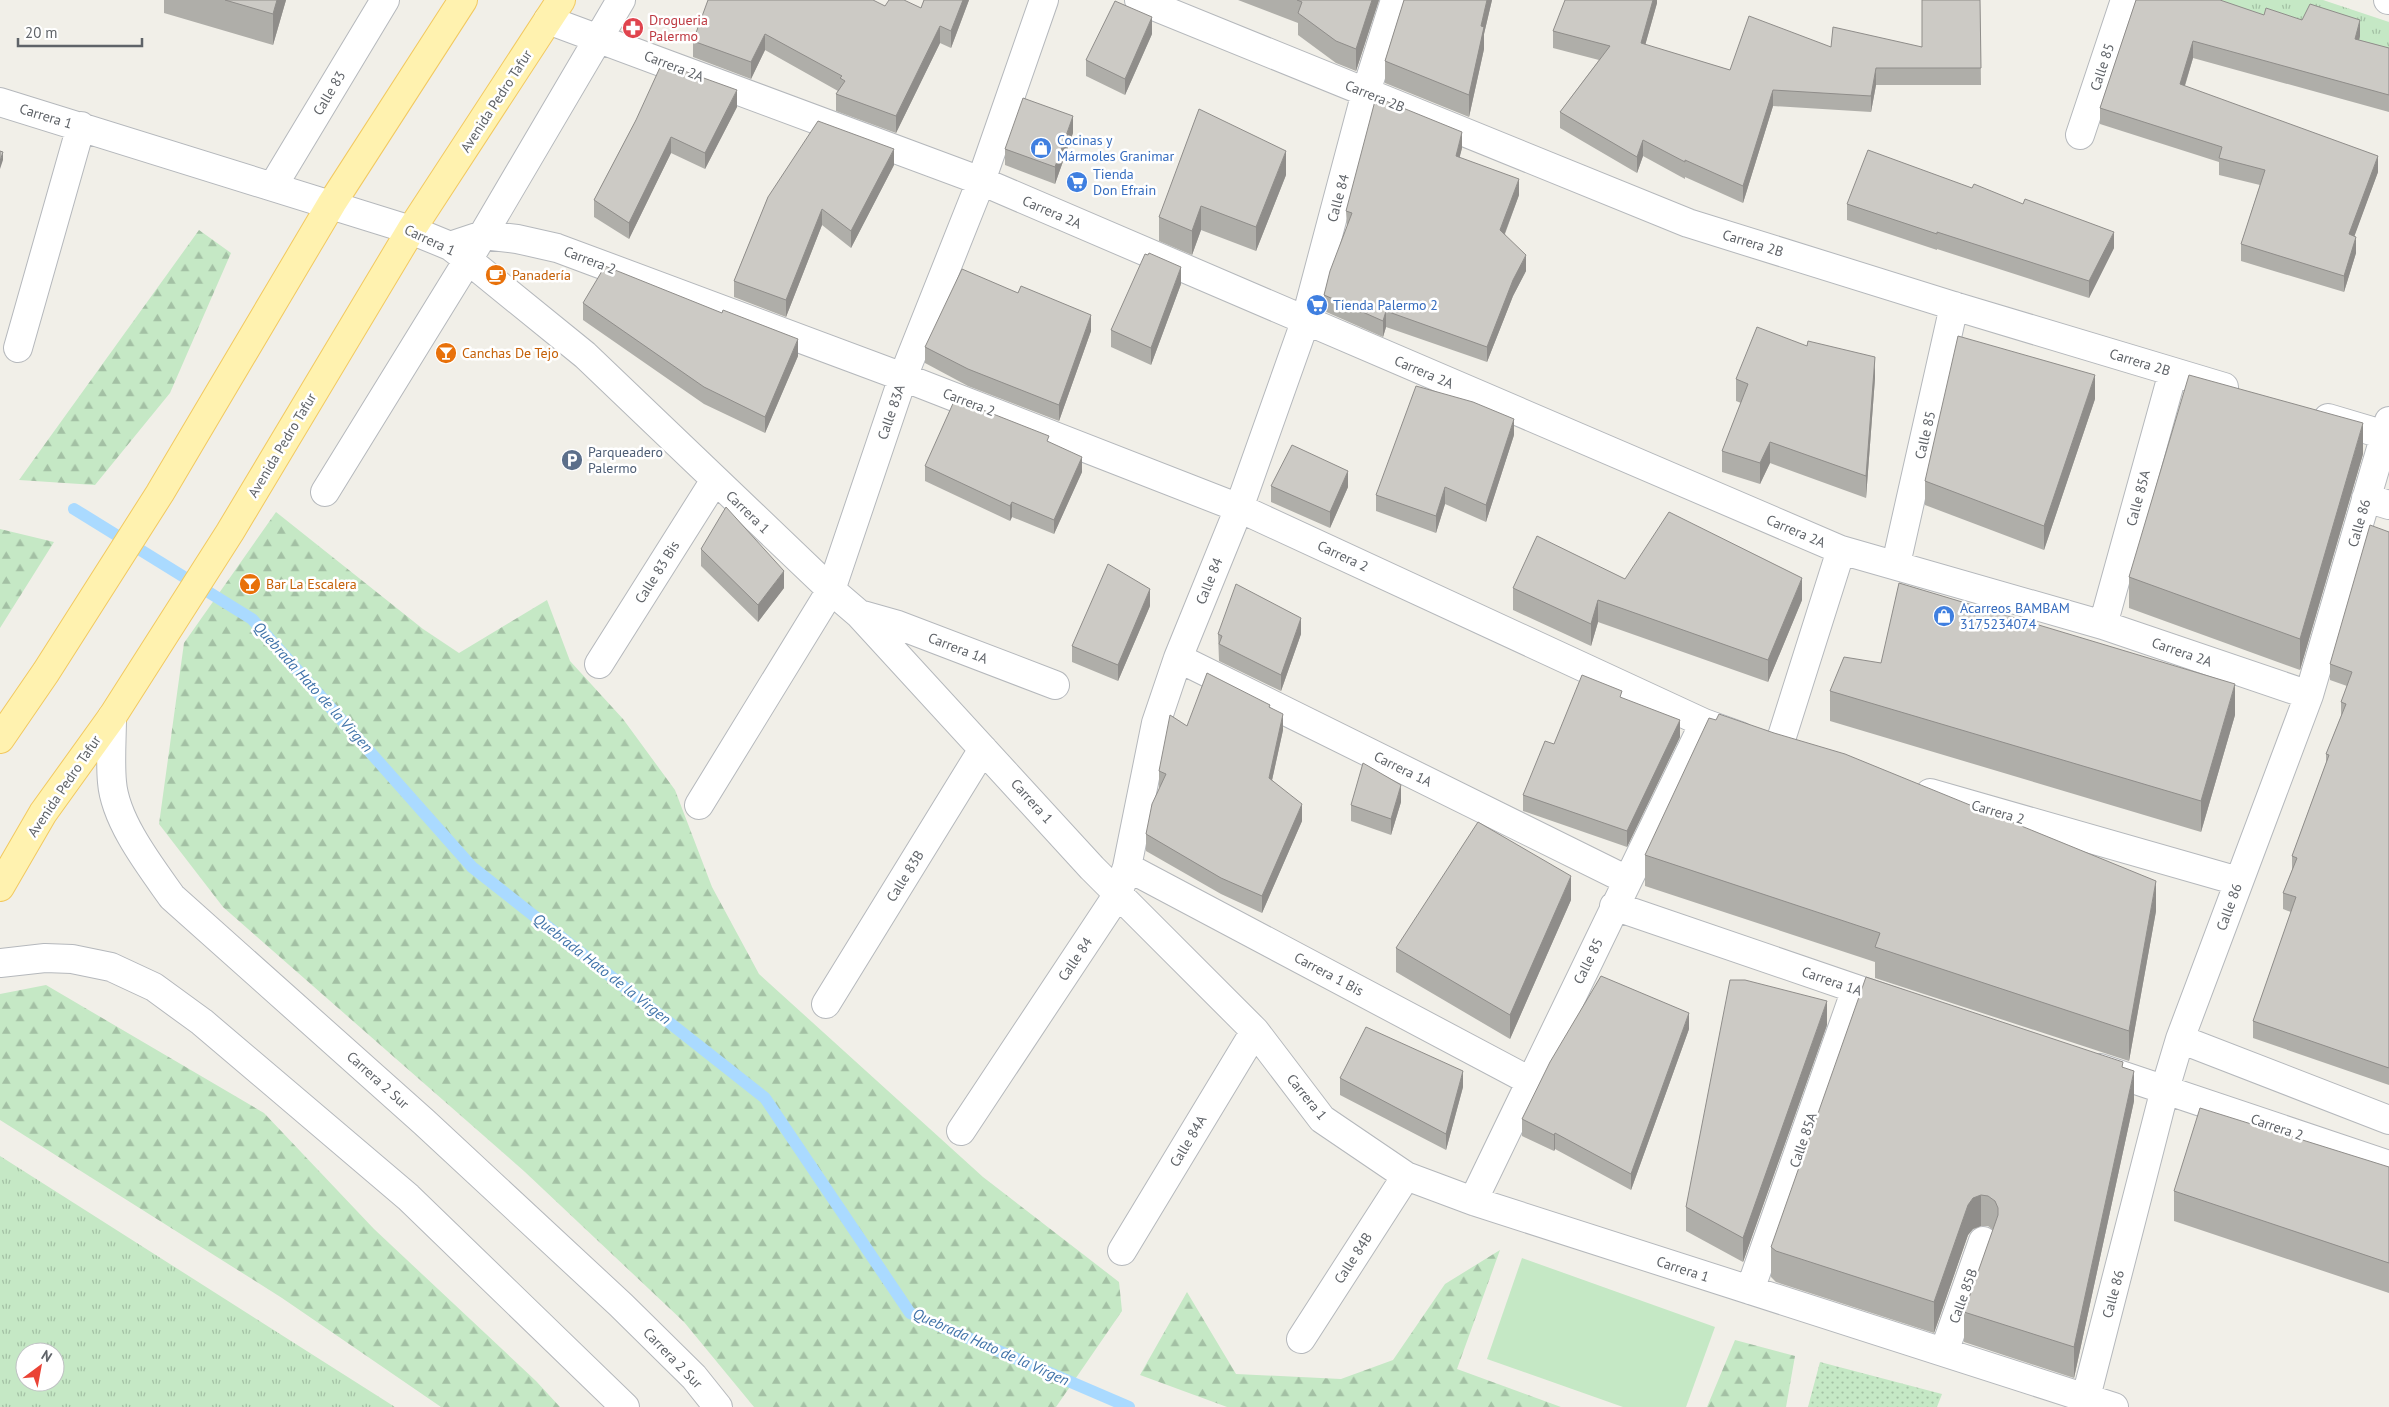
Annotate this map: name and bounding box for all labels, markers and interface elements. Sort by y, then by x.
place label: Drogueria Palermo [649,11,708,45]
scale bar [18,15,141,47]
pharmacy icon: Drogueria Palermo [621,16,645,40]
text: 20 m [25,23,58,42]
street label: Calle 85 [2086,41,2118,93]
street label: Avenida Pedro Tafur [456,46,536,156]
street label: Carrera 2A [642,46,707,86]
street label: Calle 83 [309,67,349,119]
street label: Carrera 2B [1343,76,1407,116]
street label: Carrera 1 [17,99,75,133]
place label: Cocinas y Mármoles Granimar [1057,131,1174,165]
shop icon: Cocinas y Mármoles Granimar [1029,136,1053,160]
place label: Tienda Don Efrain [1093,165,1156,199]
supermarket icon: Tienda Don Efrain [1065,170,1089,194]
street label: Calle 84 [1323,172,1353,224]
street label: Carrera 2A [1020,191,1085,233]
street label: Carrera 1 [402,220,458,260]
street label: Carrera 2B [1720,225,1786,261]
street label: Carrera 2 [561,242,619,278]
cafe icon: Panadería [484,263,508,287]
place label: Panadería [512,266,571,284]
supermarket icon: Tienda Palermo 2 [1305,293,1329,317]
place label: Tienda Palermo 2 [1333,296,1438,314]
bar icon: Canchas De Tejo [434,341,458,365]
place label: Canchas De Tejo [462,344,559,362]
street label: Carrera 2B [2107,344,2173,380]
street label: Carrera 2A [1392,351,1457,393]
street label: Calle 83A [873,381,909,442]
street label: Carrera 2 [940,384,998,420]
street label: Avenida Pedro Tafur [244,389,320,500]
street label: Calle 85 [1911,409,1939,461]
place label: Parqueadero Palermo [588,443,663,477]
parking icon: Parqueadero Palermo [560,448,584,472]
street label: Calle 85A [2122,467,2154,528]
street label: Carrera 1 [722,487,774,537]
street label: Calle 86 [2344,497,2374,549]
street label: Carrera 2A [1764,510,1829,552]
street label: Carrera 2 [1315,536,1371,576]
street label: Calle 83 Bis [631,537,683,607]
street label: Calle 84 [1191,555,1227,607]
bar icon: Bar La Escalera [238,572,262,596]
place label: Bar La Escalera [266,575,357,593]
place label: Acarreos BAMBAM 3175234074 [1960,599,2070,633]
shop icon: Acarreos BAMBAM 3175234074 [1932,604,1956,628]
water label: Quebrada Hato de la Virgen [250,617,377,756]
street label: Carrera 1A [926,628,991,668]
street label: Carrera 2A [2149,633,2215,671]
street label: Avenida Pedro Tafur [23,732,105,840]
street label: Carrera 1A [1371,747,1436,791]
street label: Carrera 1 [1007,775,1057,827]
street label: Carrera 2 [1969,796,2027,828]
street label: Calle 83B [882,847,928,905]
street label: Calle 86 [2212,881,2246,933]
water label: Quebrada Hato de la Virgen [530,909,675,1028]
street label: Calle 84 [1054,933,1096,984]
street label: Calle 85 [1569,935,1607,987]
street label: Carrera 1 Bis [1291,948,1367,1000]
street label: Carrera 1A [1799,962,1865,1000]
street label: Carrera 2 Sur [343,1047,413,1113]
street label: Carrera 1 [1283,1070,1331,1124]
street label: Calle 85A [1785,1109,1821,1170]
street label: Carrera 2 [2248,1110,2306,1144]
street label: Calle 84A [1166,1111,1211,1170]
street label: Calle 84B [1330,1229,1376,1287]
street label: Carrera 1 [1654,1252,1712,1286]
street label: Calle 85B [1945,1266,1981,1326]
street label: Calle 86 [2098,1268,2128,1320]
water label: Quebrada Hato de la Virgen [910,1303,1072,1390]
street label: Carrera 2 Sur [639,1324,707,1392]
north arrow [15,1342,65,1392]
text: N [38,1346,56,1366]

